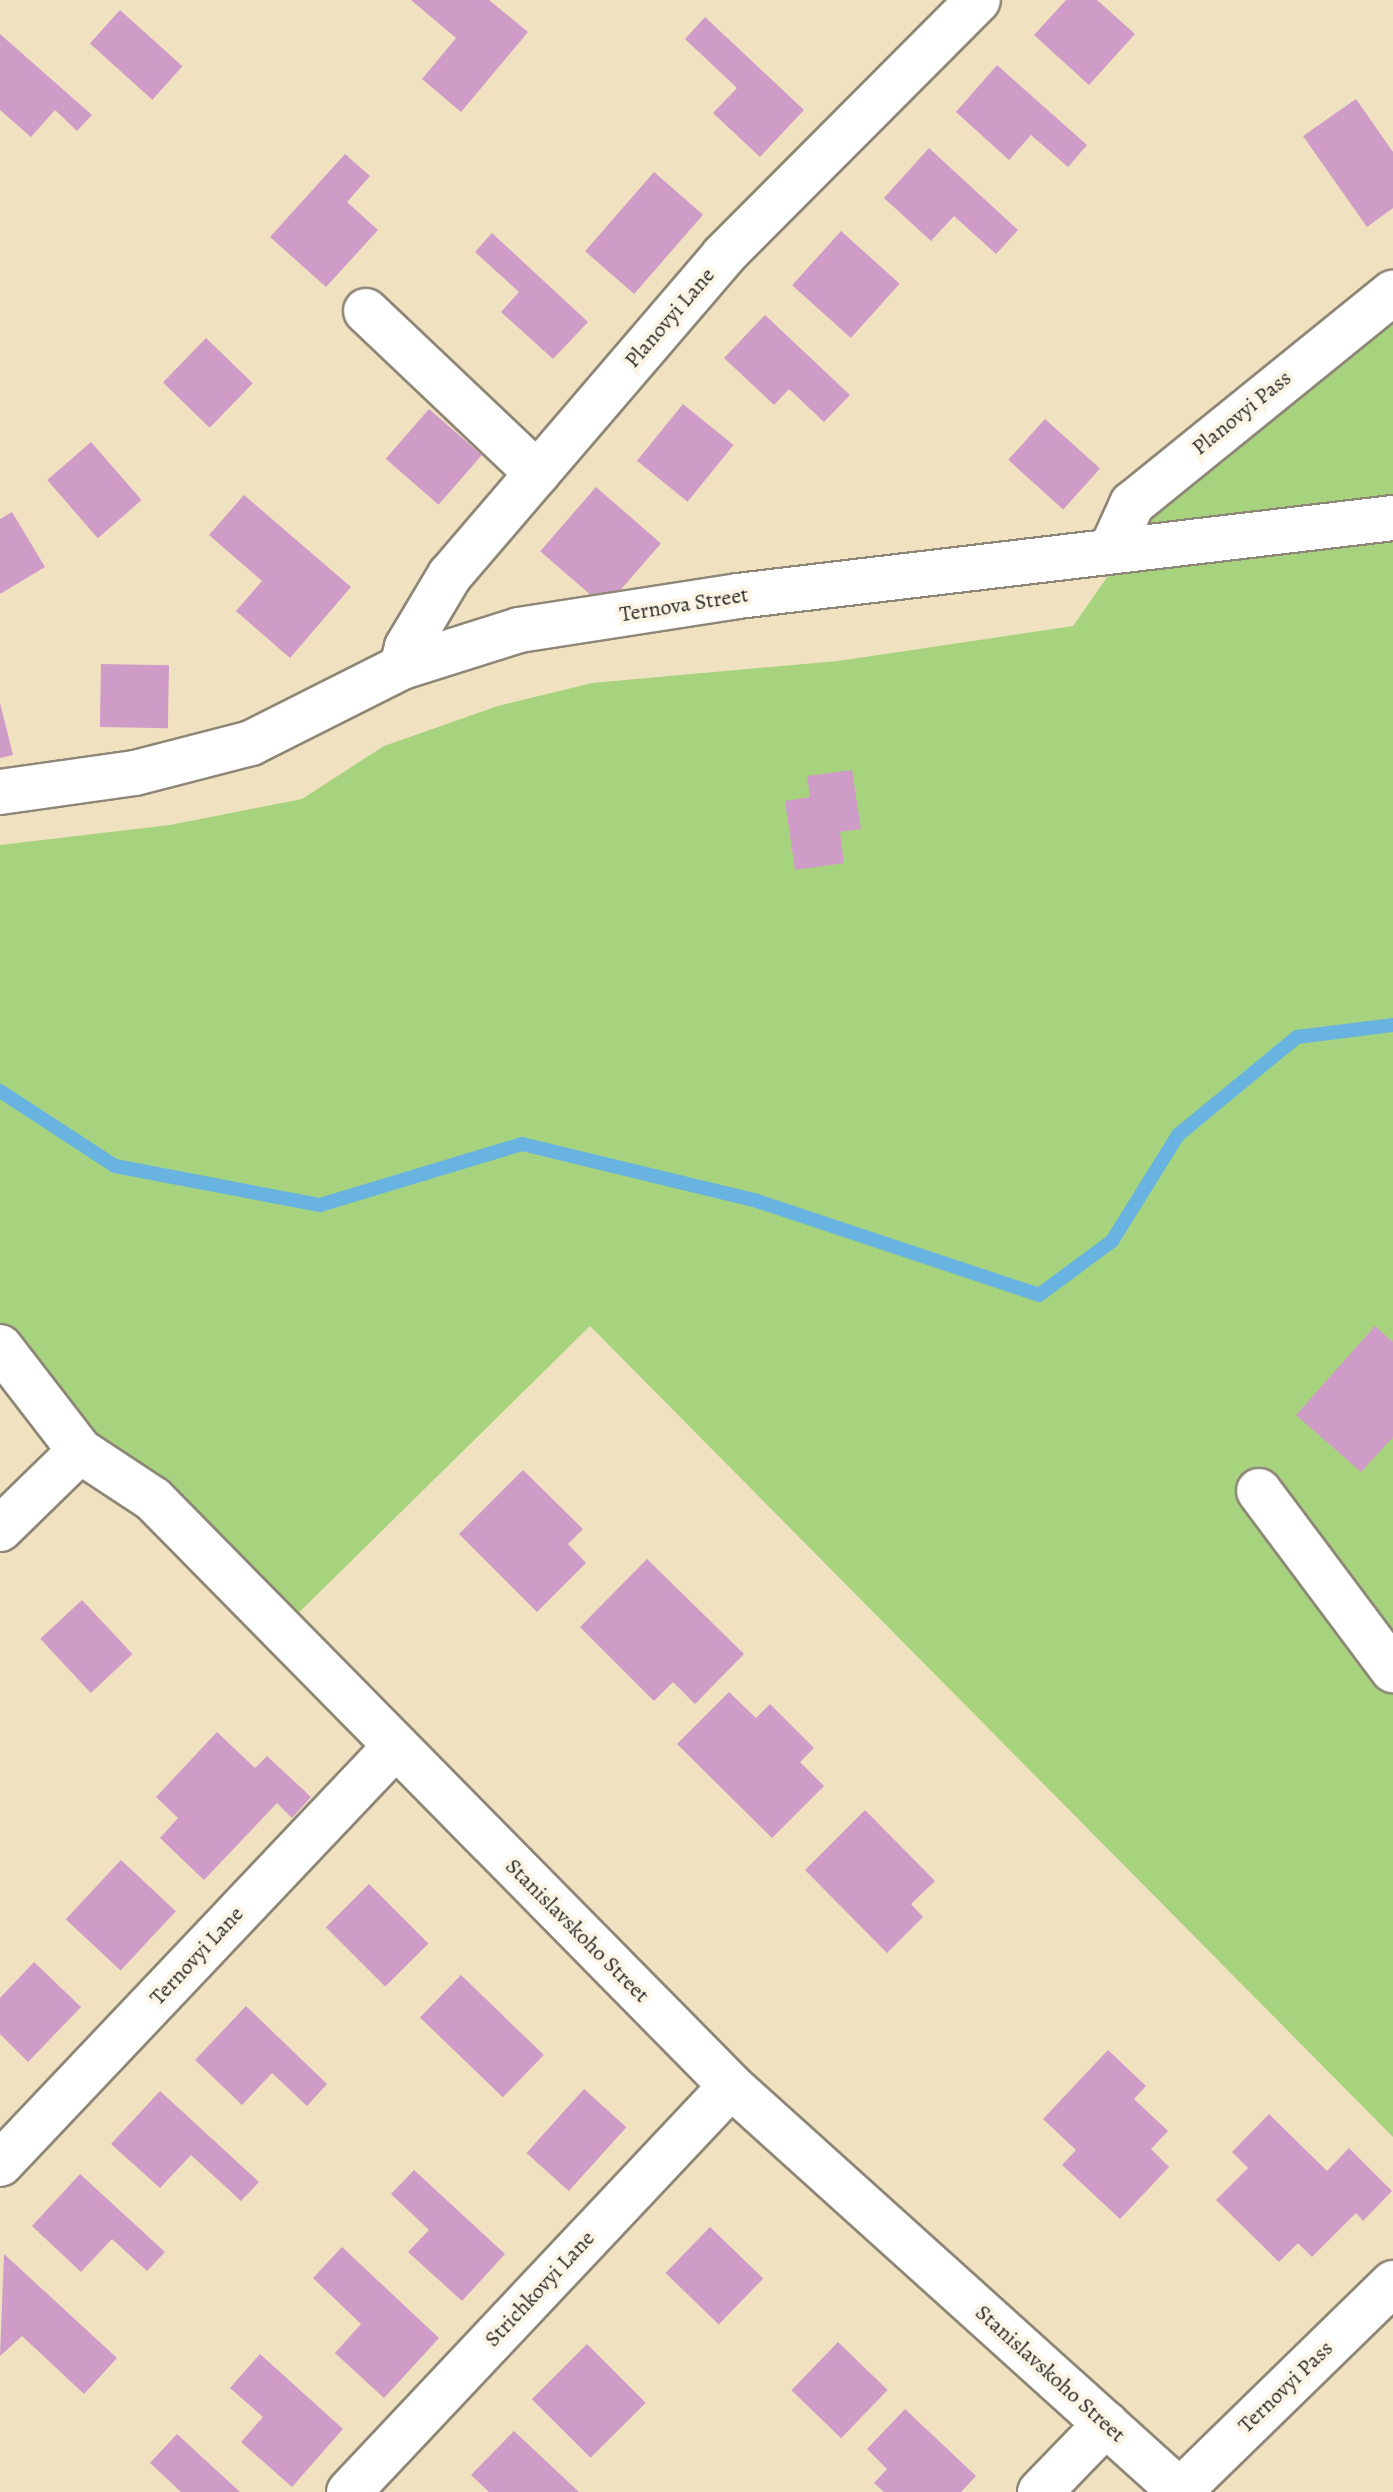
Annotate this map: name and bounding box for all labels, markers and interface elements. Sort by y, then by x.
street label: Planovyi Lane [619,263,721,373]
street label: Planovyi Pass [1187,365,1297,461]
street label: Ternova Street [618,582,750,628]
street label: Stanislavskoho Street [500,1854,654,2008]
street label: Ternovyi Lane [145,1901,249,2011]
street label: Strichkovyi Lane [479,2225,601,2353]
street label: Stanislavskoho Street [970,2300,1130,2448]
street label: Ternovyi Pass [1233,2335,1339,2439]

